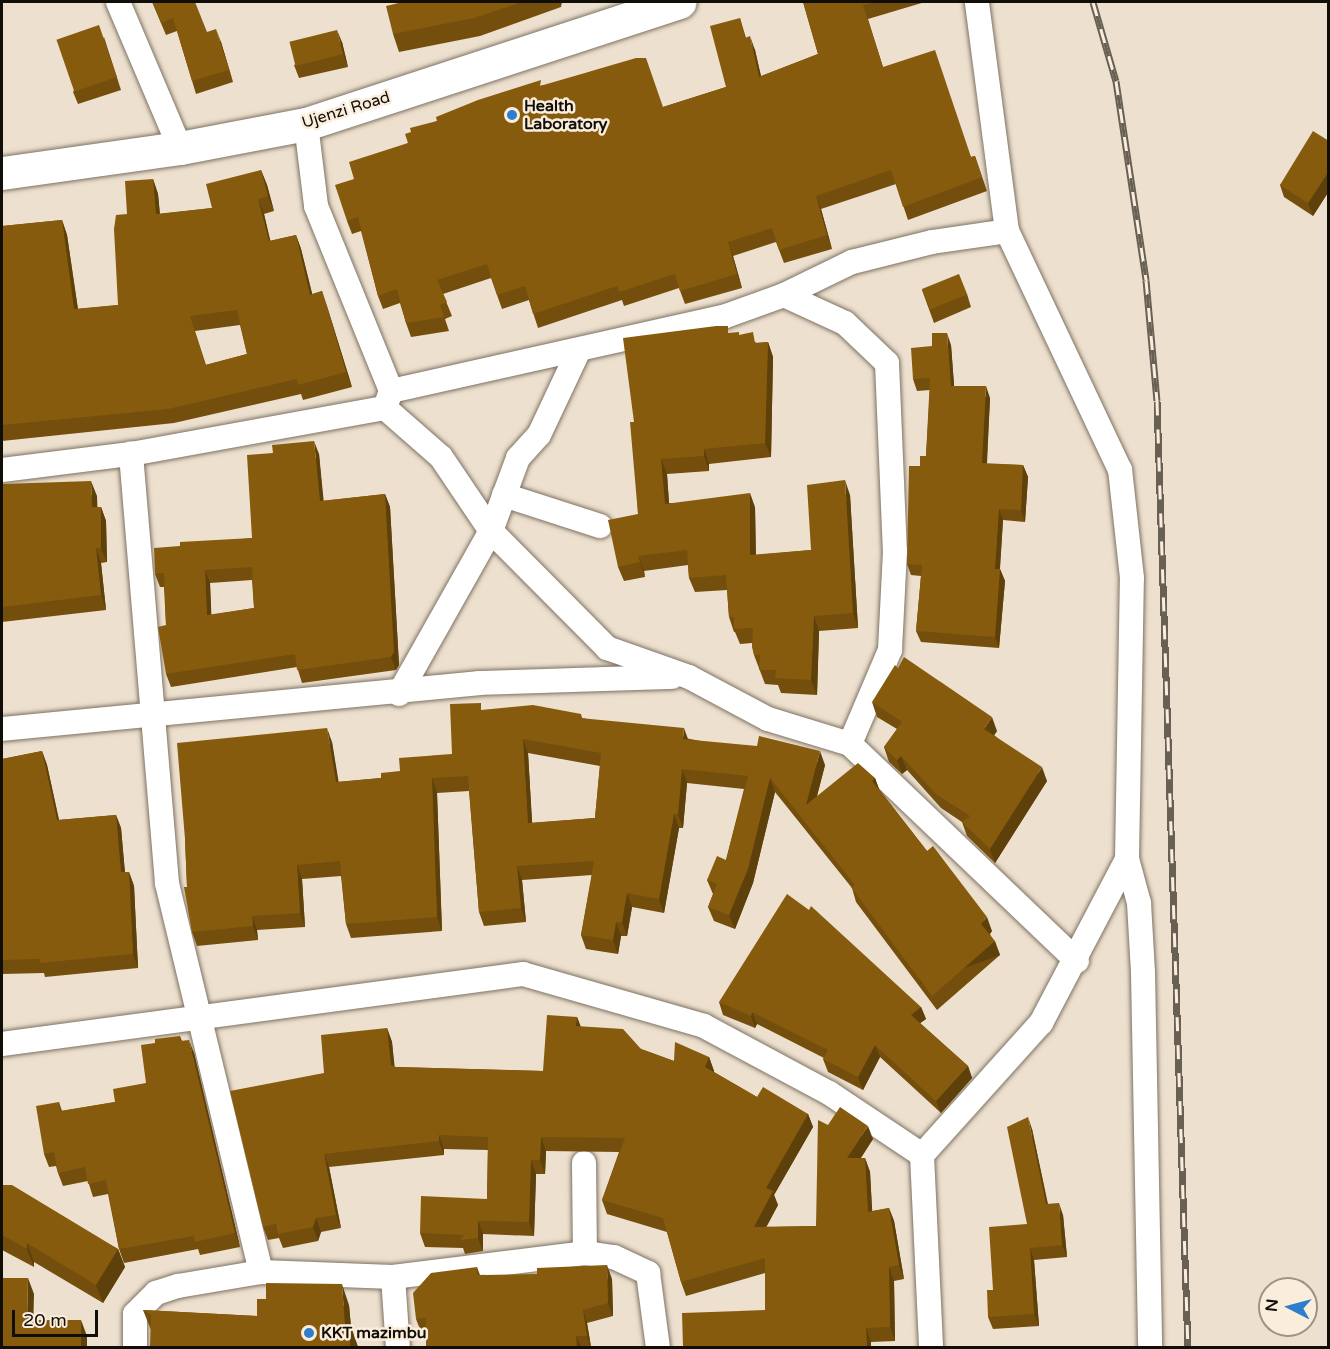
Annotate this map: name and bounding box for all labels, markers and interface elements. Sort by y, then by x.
street label: Ujenzi Road [300,88,392,132]
place label: Health Laboratory [524,96,607,134]
marker: Health Laboratory [505,108,519,122]
north arrow [1258,1277,1318,1337]
scale bar [15,1298,100,1336]
text: N [1261,1298,1283,1313]
text: 20 m [23,1309,67,1331]
place label: KKT mazimbu [321,1323,427,1343]
marker: KKT mazimbu [302,1326,316,1340]

